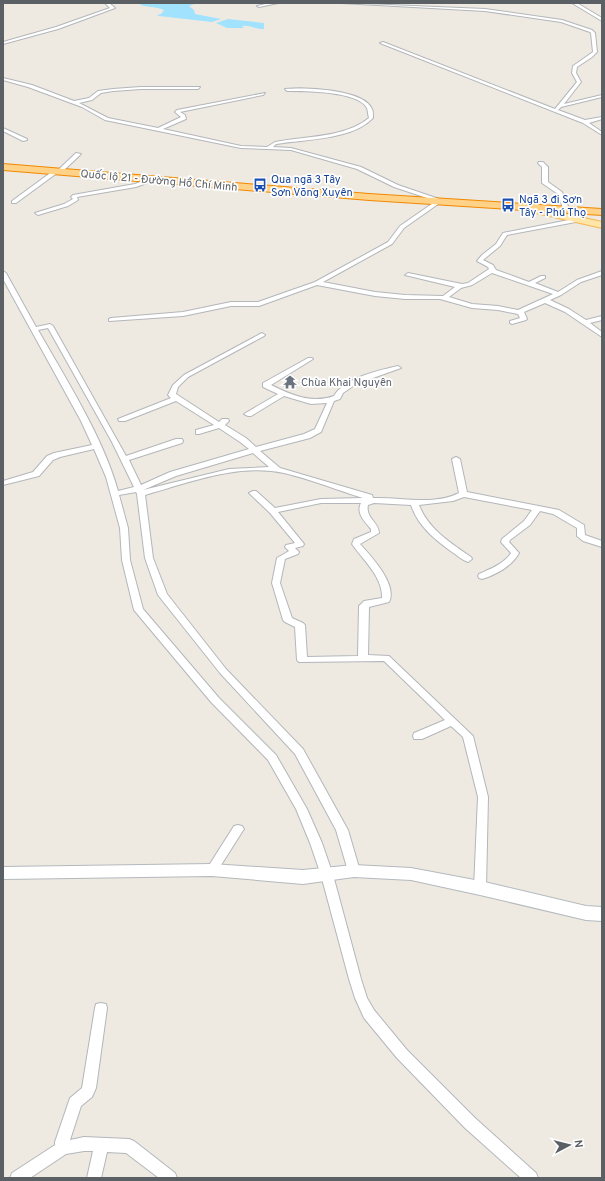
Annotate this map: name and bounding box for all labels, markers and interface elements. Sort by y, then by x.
street label: Quốc lộ 21 - Đường Hồ Chí Minh [80,167,238,195]
place label: Qua ngã 3 Tây Sơn Võng Xuyên [271,173,353,200]
bus stop icon: Qua ngã 3 Tây Sơn Võng Xuyên [252,177,268,193]
place label: Ngã 3 đi Sơn Tây - Phú Thọ [519,193,586,220]
bus stop icon: Ngã 3 đi Sơn Tây - Phú Thọ [500,197,516,213]
temple icon: Chùa Khai Nguyên [282,374,298,390]
place label: Chùa Khai Nguyên [301,376,392,390]
north arrow [549,1125,589,1165]
text: N [571,1139,585,1149]

